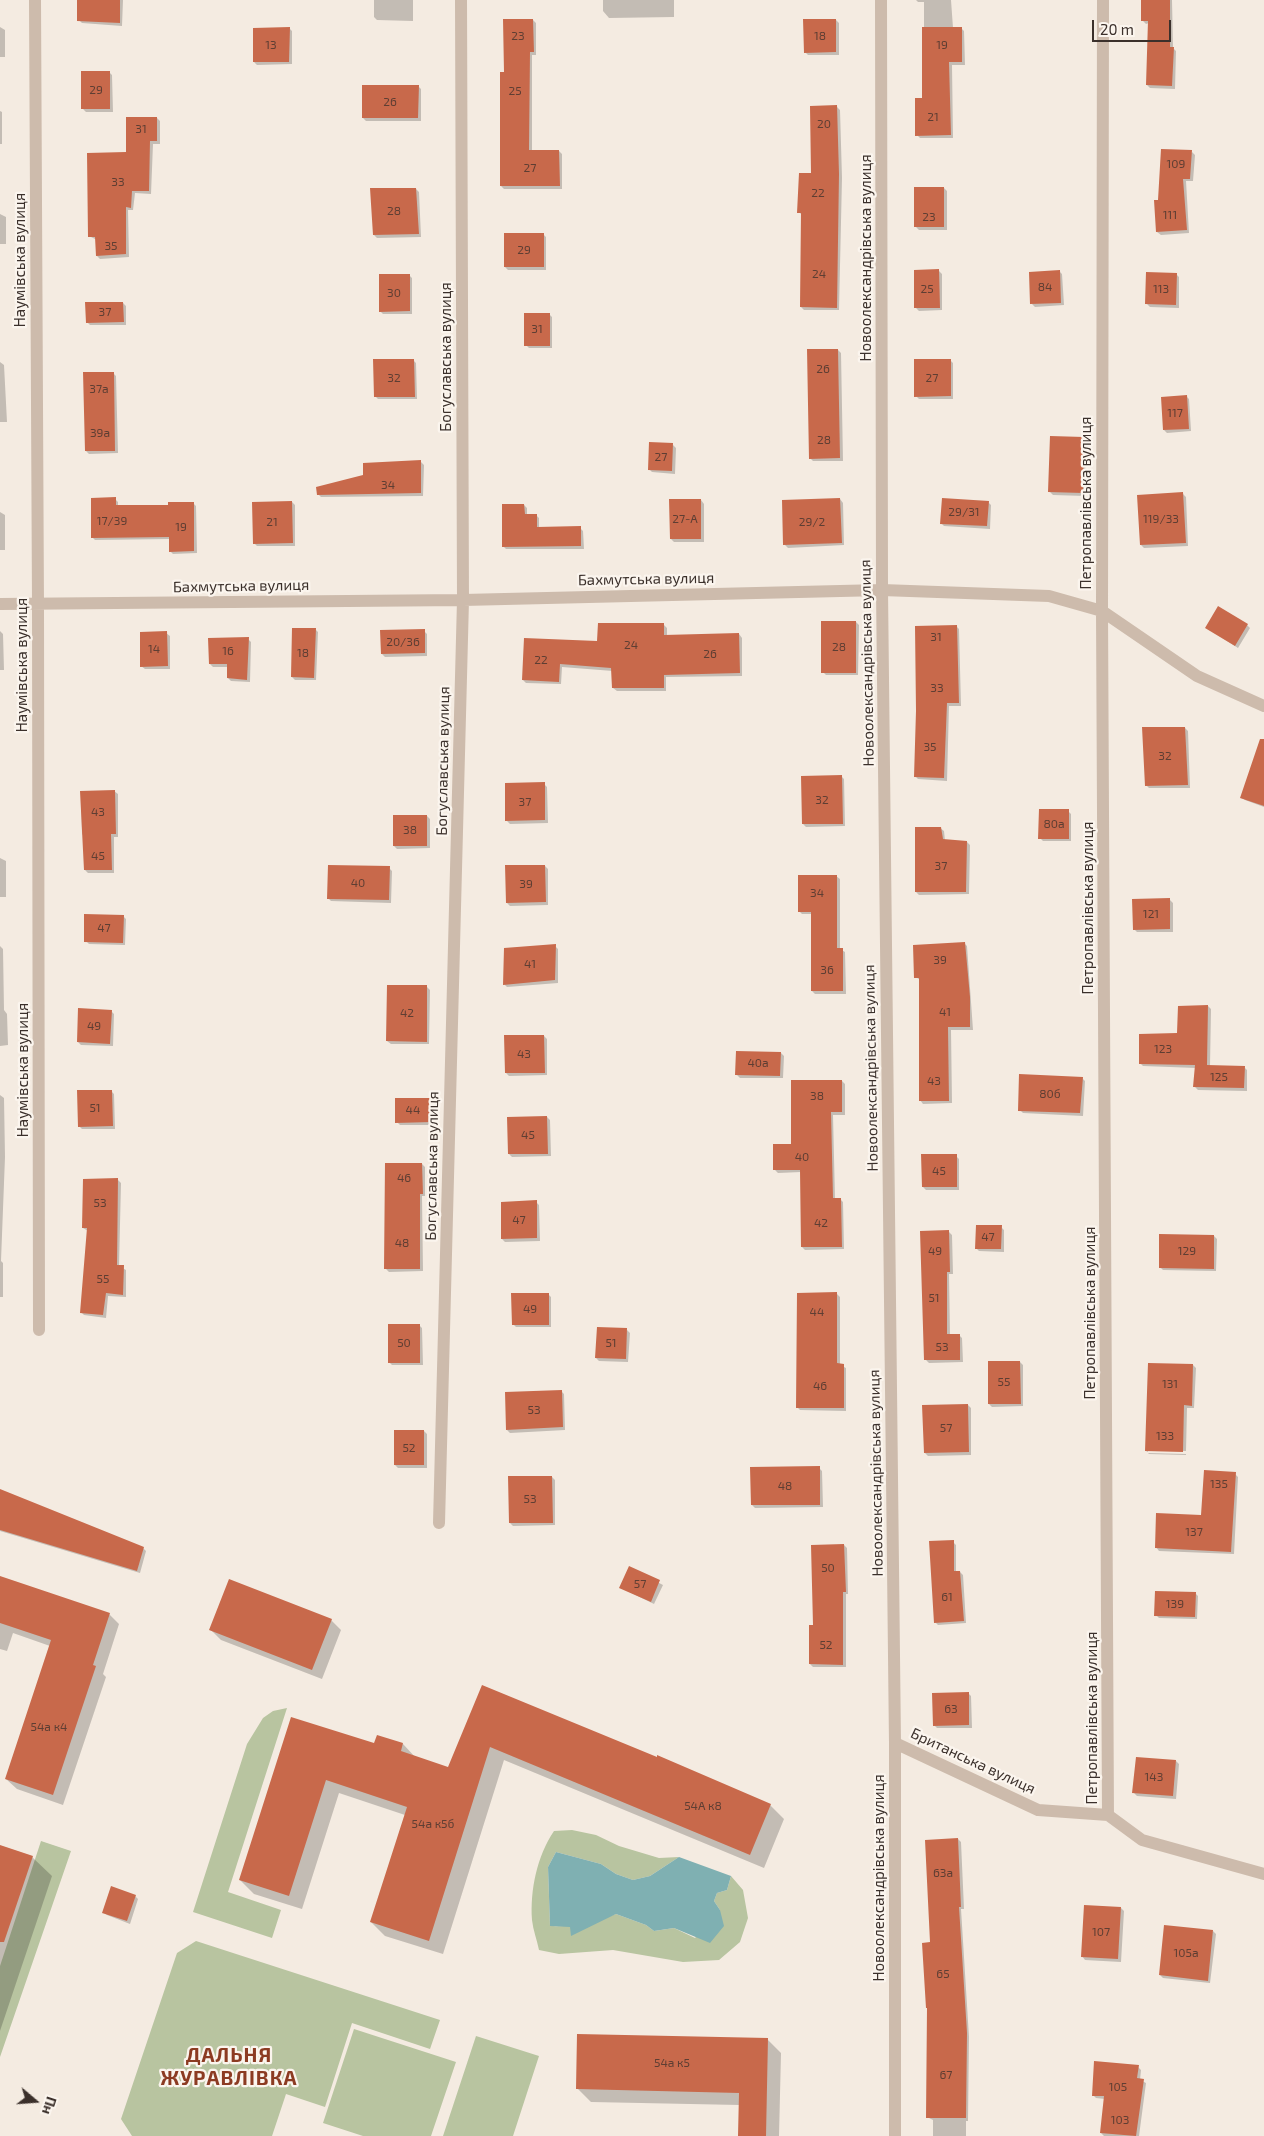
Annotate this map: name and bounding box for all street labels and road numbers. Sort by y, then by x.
street label: Новоолександрівська вулиця [857,154,875,362]
street label: Наумівська вулиця [11,193,29,327]
street label: Богуславська вулиця [437,282,455,432]
street label: Петропавлівська вулиця [1077,417,1095,589]
street label: Новоолександрівська вулиця [856,559,878,767]
street label: Бахмутська вулиця [578,569,714,589]
street label: Бахмутська вулиця [173,576,309,596]
street label: Наумівська вулиця [13,598,31,732]
street label: Богуславська вулиця [433,686,453,836]
street label: Петропавлівська вулиця [1079,822,1097,994]
street label: Новоолександрівська вулиця [860,964,882,1172]
street label: Наумівська вулиця [14,1003,32,1137]
street label: Богуславська вулиця [422,1091,442,1241]
street label: Петропавлівська вулиця [1081,1227,1099,1399]
street label: Новоолександрівська вулиця [865,1369,887,1577]
street label: Петропавлівська вулиця [1083,1632,1101,1804]
street label: Британська вулиця [908,1724,1038,1798]
street label: Новоолександрівська вулиця [870,1774,888,1982]

